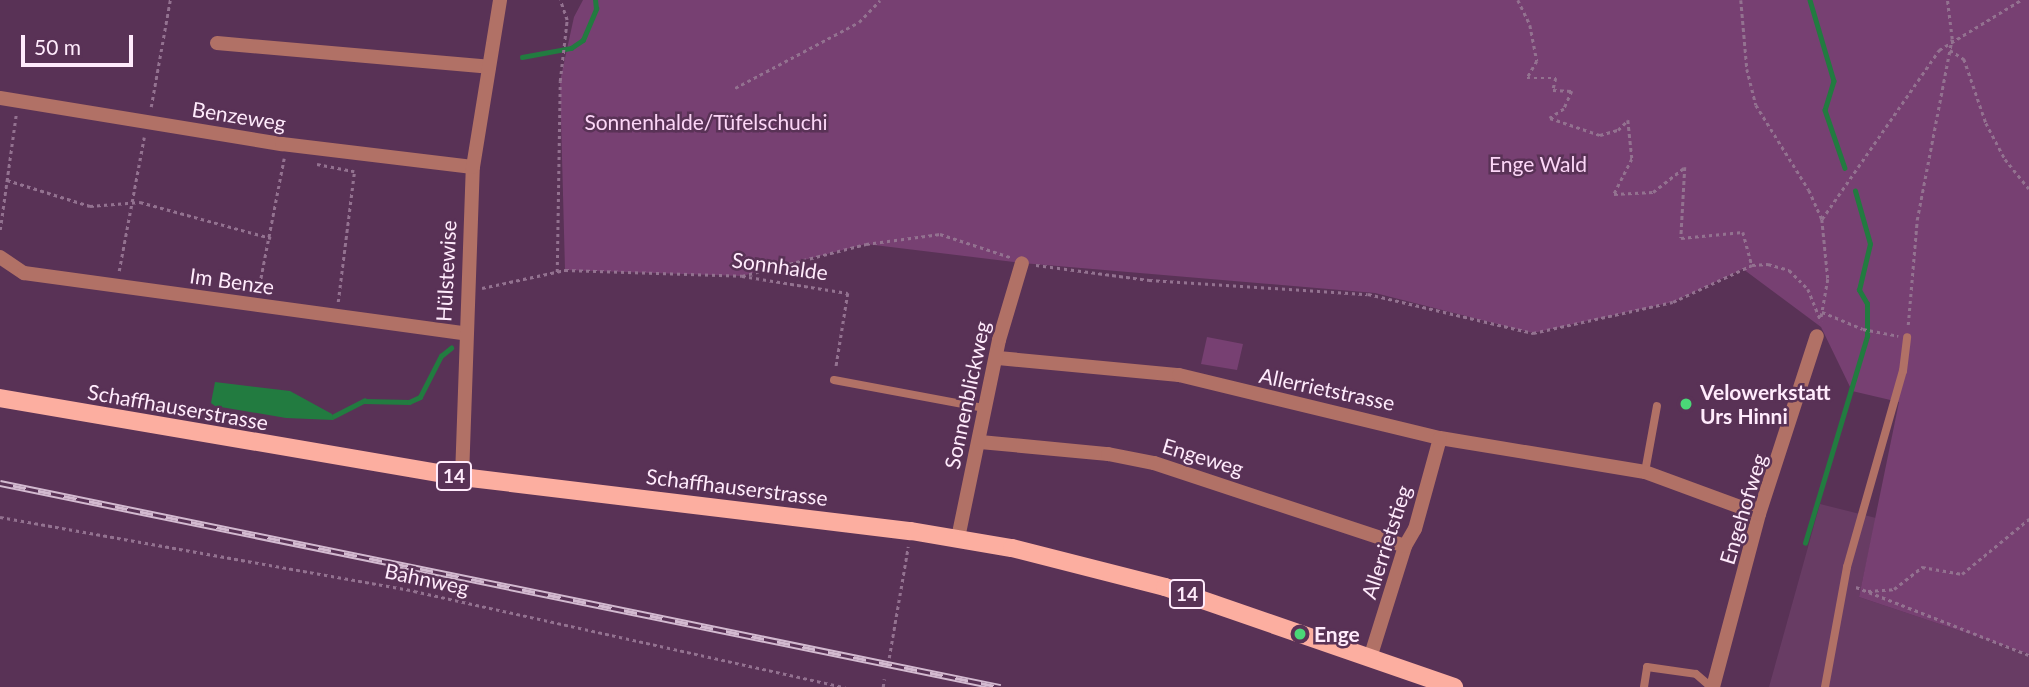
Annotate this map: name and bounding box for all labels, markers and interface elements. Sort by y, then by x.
scale bar [24,21,136,65]
text: 50 m [34,34,81,59]
street label: Benzeweg [190,96,288,136]
park label: Sonnenhalde/Tüfelschuchi [584,109,828,135]
park label: Enge Wald [1489,151,1587,177]
street label: Hülstewise [431,220,461,322]
street label: Sonnhalde [730,247,830,285]
street label: Im Benze [188,263,276,299]
street label: Sonnenblickweg [939,319,995,471]
street label: Allerrietstrasse [1257,362,1397,416]
street label: Schaffhauserstrasse [86,379,270,435]
place label: Velowerkstatt Urs Hinni [1700,379,1830,429]
marker: Velowerkstatt Urs Hinni [1678,396,1694,412]
street label: Engeweg [1159,433,1247,481]
street label: Engehofweg [1714,451,1772,567]
road number: 14 [435,461,473,491]
street label: Schaffhauserstrasse [645,463,829,511]
street label: Allerrietstieg [1356,482,1416,602]
street label: Bahnweg [383,558,471,600]
road number: 14 [1168,579,1206,610]
place label: Enge [1314,621,1360,647]
marker: Enge [1292,626,1308,642]

